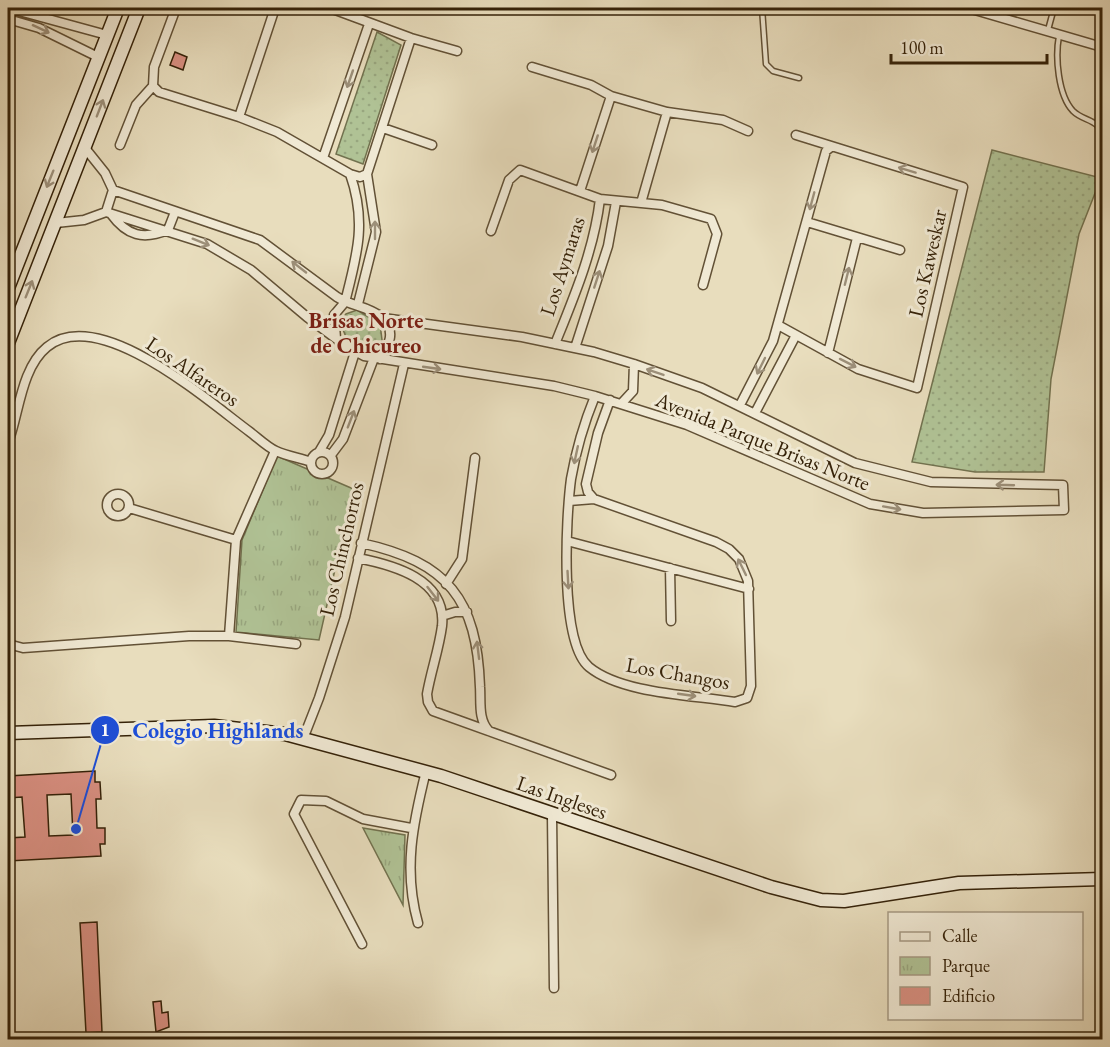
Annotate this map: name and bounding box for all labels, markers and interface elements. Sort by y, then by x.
one-way arrow [32,24,50,36]
scale bar [891,27,1047,65]
text: 100 m [900,36,944,59]
one-way arrow [343,69,354,88]
one-way arrow [95,99,106,117]
one-way arrow [589,134,600,153]
one-way arrow [898,164,917,175]
one-way arrow [44,169,55,188]
one-way arrow [806,191,818,210]
street label: Los Kaweskar [901,206,953,320]
street label: Los Aymaras [533,213,591,319]
one-way arrow [369,221,381,241]
one-way arrow [191,237,210,248]
one-way arrow [291,260,307,273]
one-way arrow [842,267,854,286]
one-way arrow [592,270,603,289]
one-way arrow [24,280,35,299]
district label: Brisas Norte de Chicureo [309,306,423,360]
street label: Los Alfareros [141,330,245,412]
one-way arrow [755,356,767,374]
one-way arrow [838,358,856,370]
one-way arrow [422,363,441,374]
one-way arrow [646,365,665,376]
street label: Avenida Parque Brisas Norte [651,385,874,496]
one-way arrow [346,411,357,429]
one-way arrow [570,445,581,465]
street label: Los Chinchorros [312,479,370,619]
one-way arrow [995,480,1015,491]
one-way arrow [882,503,902,514]
one-way arrow [736,558,748,576]
one-way arrow [563,570,574,590]
one-way arrow [426,586,439,602]
one-way arrow [472,641,483,660]
street label: Los Changos [624,651,732,695]
one-way arrow [677,689,696,700]
callout: Colegio Highlands [90,710,315,750]
text: Colegio Highlands [132,716,304,745]
text: 1 [100,718,110,741]
street label: Las Ingleses [513,769,611,825]
legend [888,912,1083,1020]
text: Calle [942,924,978,947]
text: Parque [942,954,990,977]
text: Edificio [942,984,995,1007]

